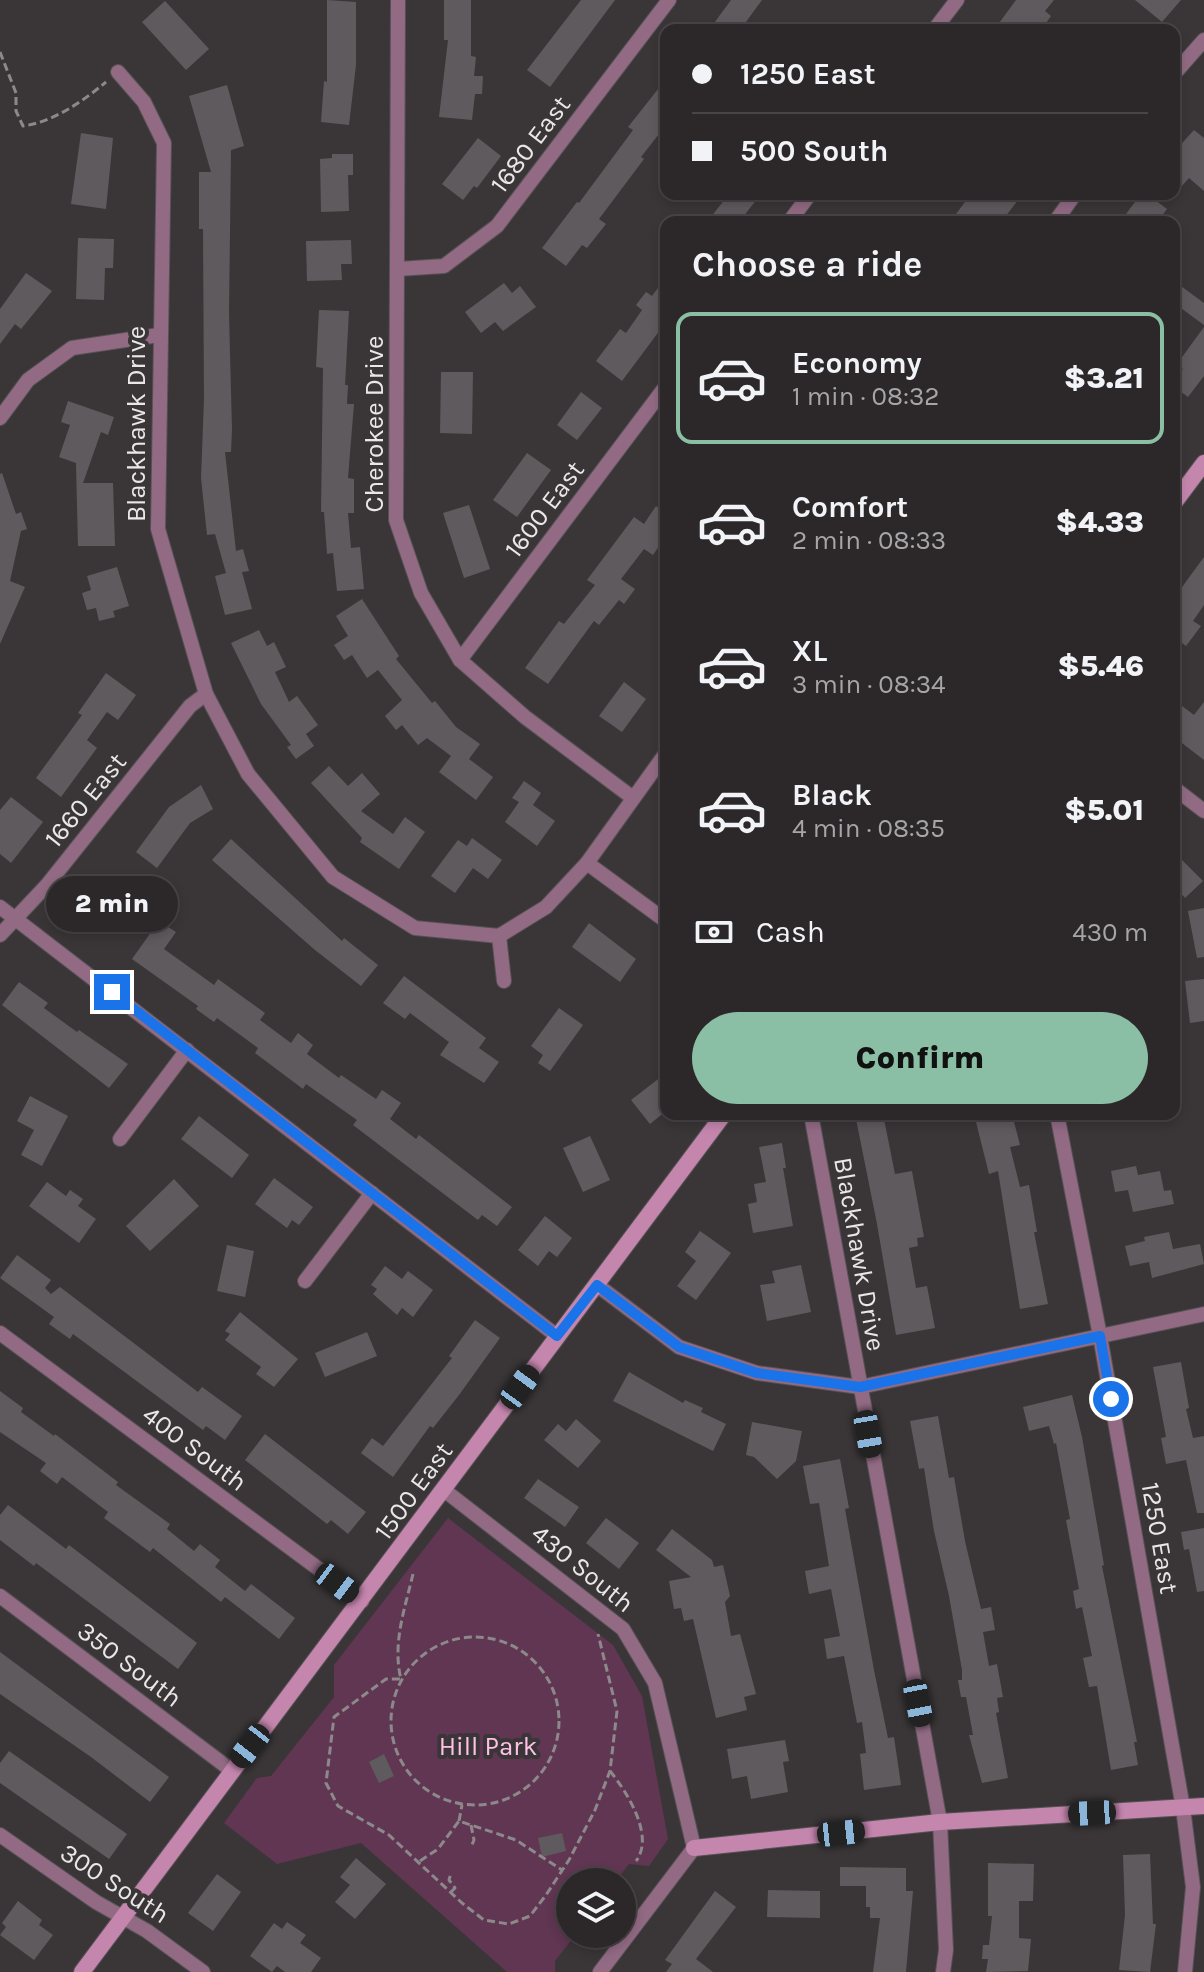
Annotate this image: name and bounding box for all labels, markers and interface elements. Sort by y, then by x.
text: 1250 East [740,56,876,92]
street label: 1680 East [484,90,577,199]
text: 500 South [740,133,888,169]
text: Choose a ride [692,243,922,285]
street label: Blackhawk Drive [121,326,152,522]
street label: Cherokee Drive [359,336,390,512]
icon: car [696,342,768,414]
text: Economy [792,345,922,381]
text: $3.21 [1064,360,1144,396]
text: 1 min · 08:32 [792,381,939,412]
street label: 1600 East [498,455,591,564]
icon: car [696,486,768,558]
text: Comfort [792,489,908,525]
text: $4.33 [1056,504,1144,540]
text: 2 min · 08:33 [792,525,946,556]
icon: car [696,630,768,702]
text: XL [792,633,827,669]
text: $5.46 [1058,648,1144,684]
text: 3 min · 08:34 [792,669,946,700]
street label: 1660 East [38,747,133,854]
icon: car [696,774,768,846]
text: Black [792,777,872,813]
text: $5.01 [1064,792,1144,828]
text: 4 min · 08:35 [792,813,945,844]
callout: 2 min [46,876,178,932]
text: 2 min [75,888,149,919]
icon: cash [692,910,736,954]
text: Cash [756,914,825,950]
text: 430 m [1072,917,1148,948]
route end [94,974,130,1010]
button: Confirm [692,1012,1148,1104]
street label: Blackhawk Drive [827,1155,892,1353]
car [496,1361,544,1413]
route start [1093,1381,1129,1417]
street label: 400 South [136,1399,253,1498]
car [852,1408,884,1460]
street label: 1500 East [368,1436,459,1546]
street label: 1250 East [1134,1480,1185,1596]
street label: 430 South [525,1518,640,1619]
car [311,1559,363,1607]
street label: 350 South [71,1615,188,1714]
car [902,1677,934,1729]
car [226,1720,274,1772]
park label: Hill Park [439,1731,537,1762]
car [1067,1800,1117,1826]
car [816,1819,866,1847]
street label: 300 South [54,1837,175,1930]
map controls [556,1868,636,1948]
button: layers [556,1868,636,1948]

